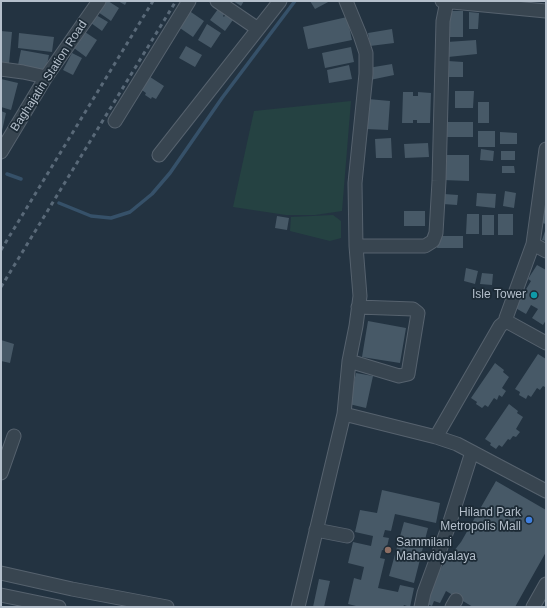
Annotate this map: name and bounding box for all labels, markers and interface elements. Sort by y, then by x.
street label: Baghajatin Station Road [8,18,90,134]
place label: Isle Tower [472,288,526,302]
marker: Isle Tower [529,290,539,300]
place label: Hiland Park Metropolis Mall [440,506,521,534]
marker: Hiland Park Metropolis Mall [524,515,534,525]
place label: Sammilani Mahavidyalaya [396,536,476,564]
marker: Sammilani Mahavidyalaya [383,545,393,555]

